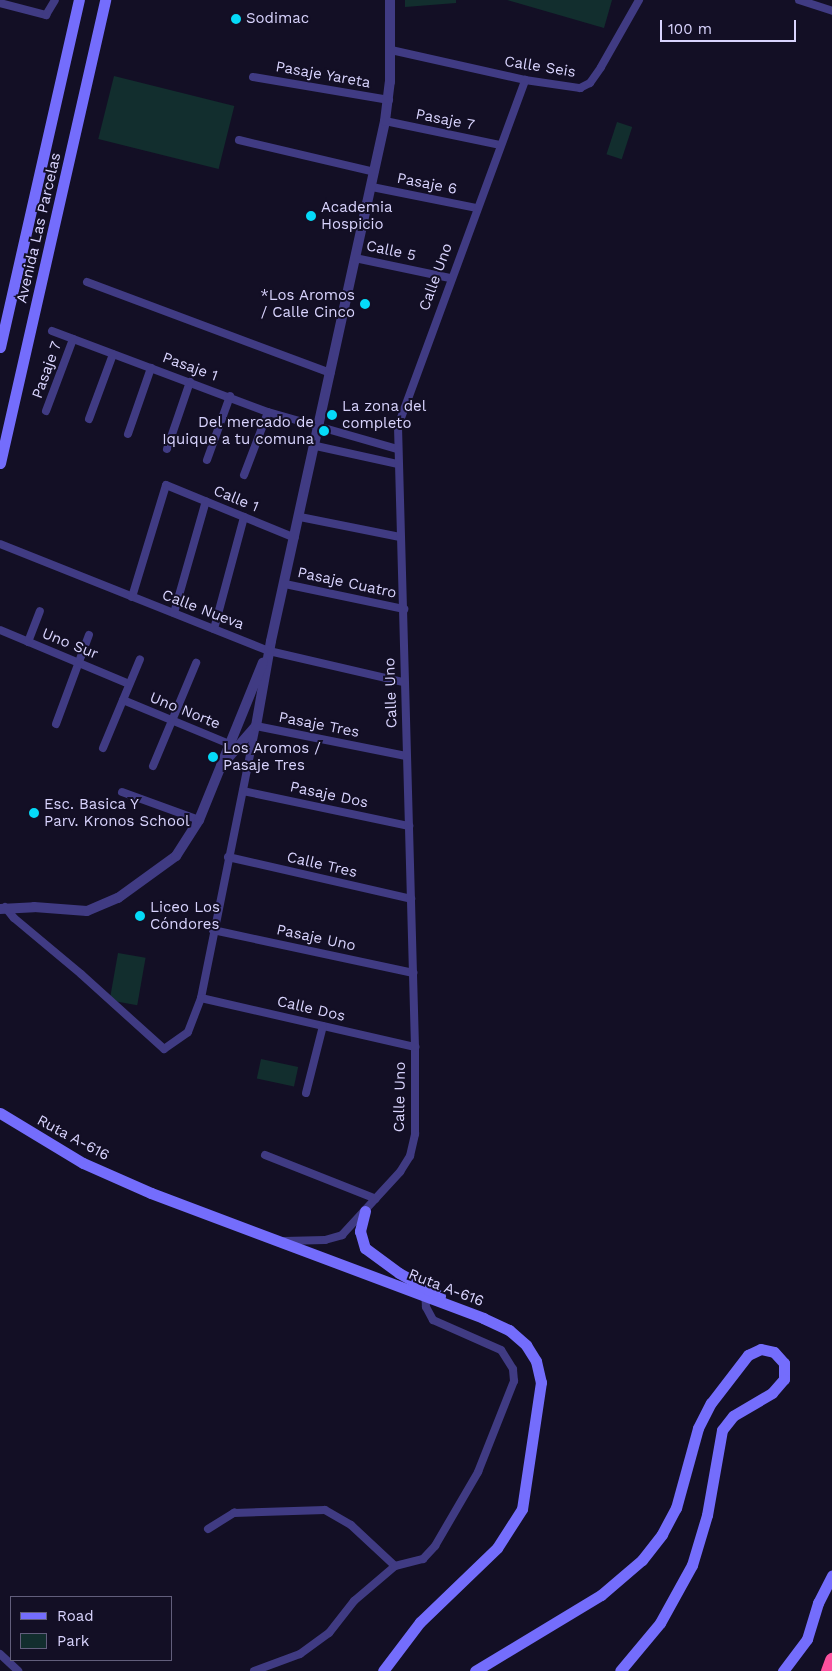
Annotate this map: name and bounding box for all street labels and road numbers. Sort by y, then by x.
street label: Calle Seis [503,52,577,82]
street label: Pasaje Yareta [274,58,372,92]
street label: Pasaje 7 [414,105,476,135]
street label: Avenida Las Parcelas [13,151,65,305]
street label: Pasaje 6 [395,169,459,199]
street label: Calle 5 [364,237,418,265]
street label: Calle Uno [415,241,457,313]
street label: Pasaje 7 [28,339,66,401]
street label: Pasaje 1 [160,349,220,385]
street label: Calle 1 [211,482,261,516]
street label: Pasaje Cuatro [296,564,398,602]
street label: Calle Nueva [159,586,247,634]
street label: Uno Sur [39,625,101,663]
street label: Calle Uno [381,657,401,729]
street label: Uno Norte [147,689,223,733]
street label: Pasaje Tres [277,708,361,742]
street label: Pasaje Dos [288,778,370,812]
street label: Calle Tres [285,848,359,882]
street label: Pasaje Uno [275,921,357,955]
street label: Calle Dos [275,992,347,1026]
street label: Calle Uno [390,1062,410,1132]
street label: Ruta A-616 [33,1111,113,1165]
street label: Ruta A-616 [405,1265,487,1311]

